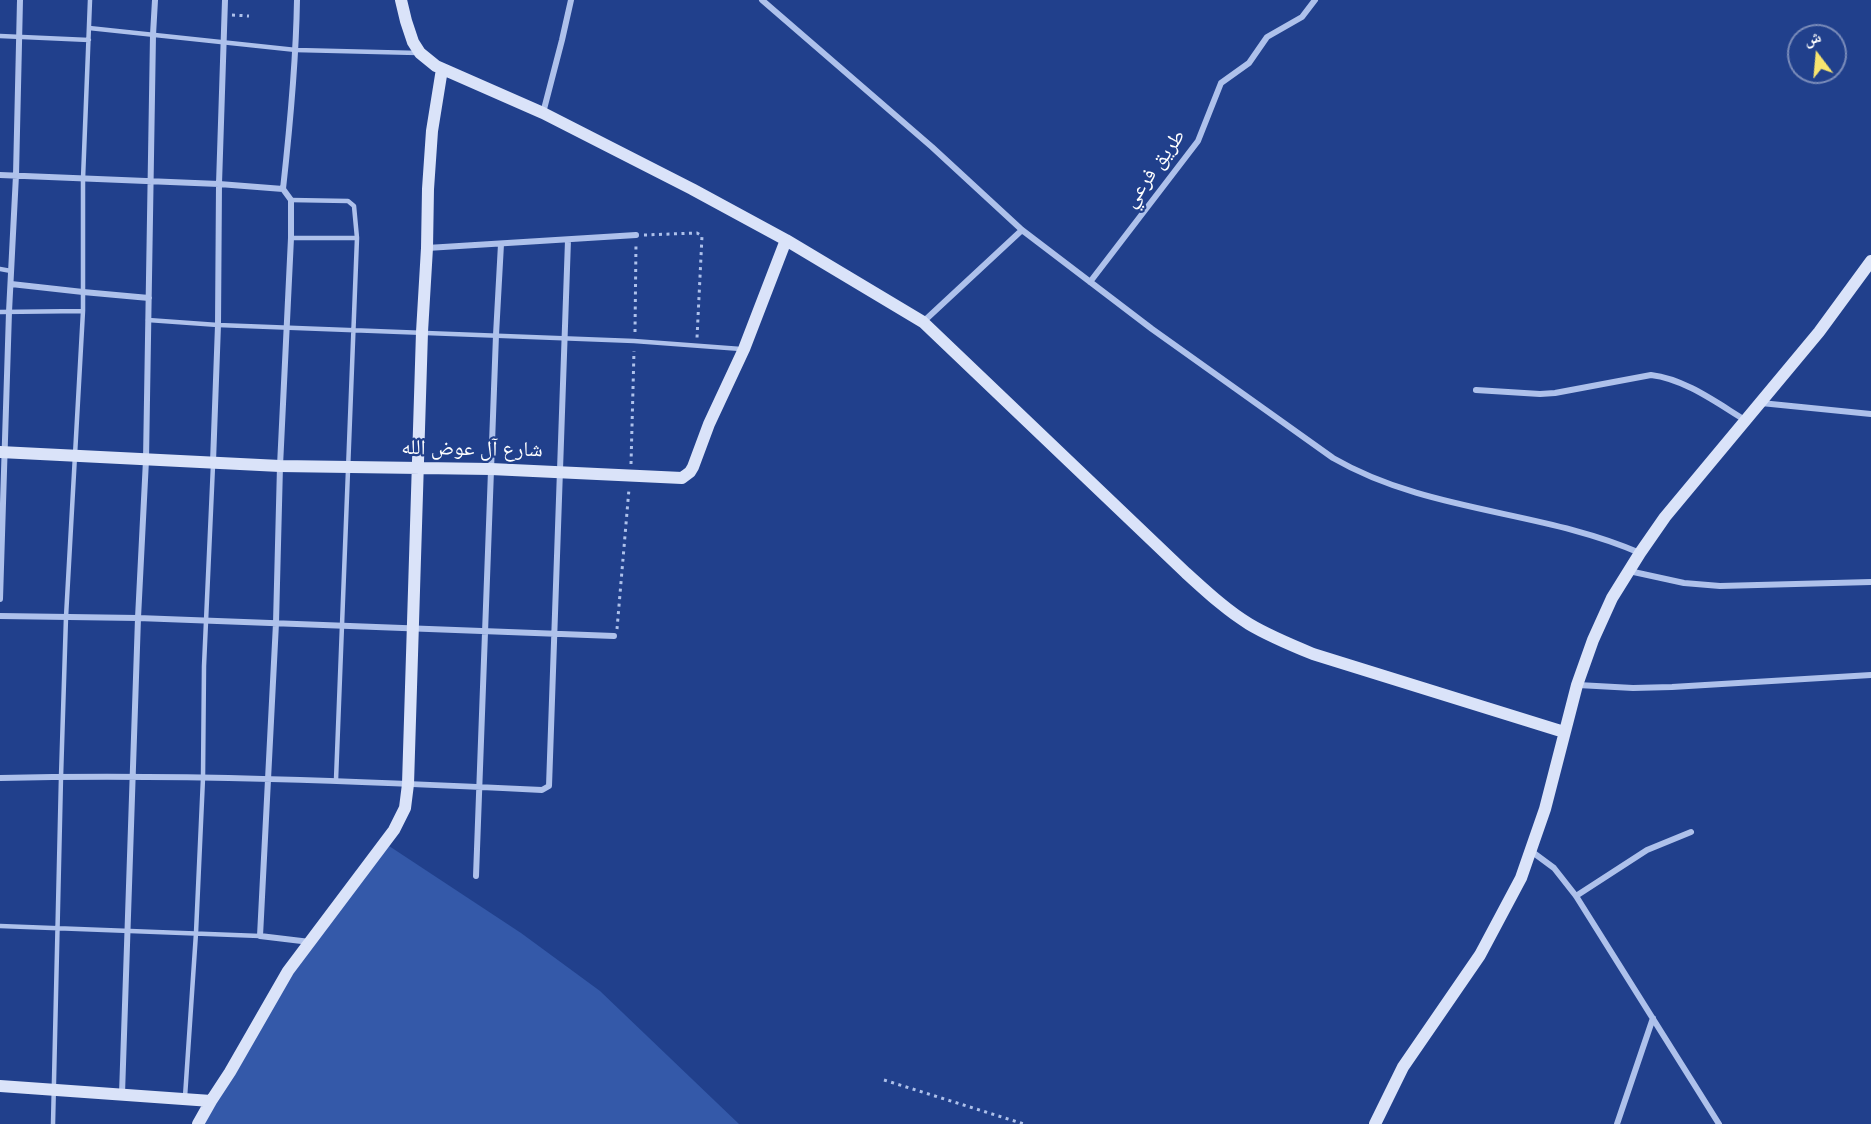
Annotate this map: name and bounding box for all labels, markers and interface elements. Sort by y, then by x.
north arrow [1787,24,1847,84]
text: ش [1801,26,1824,52]
street label: طريق فرعي [1118,125,1192,213]
street label: شارع آل عوض الله [401,436,543,464]

